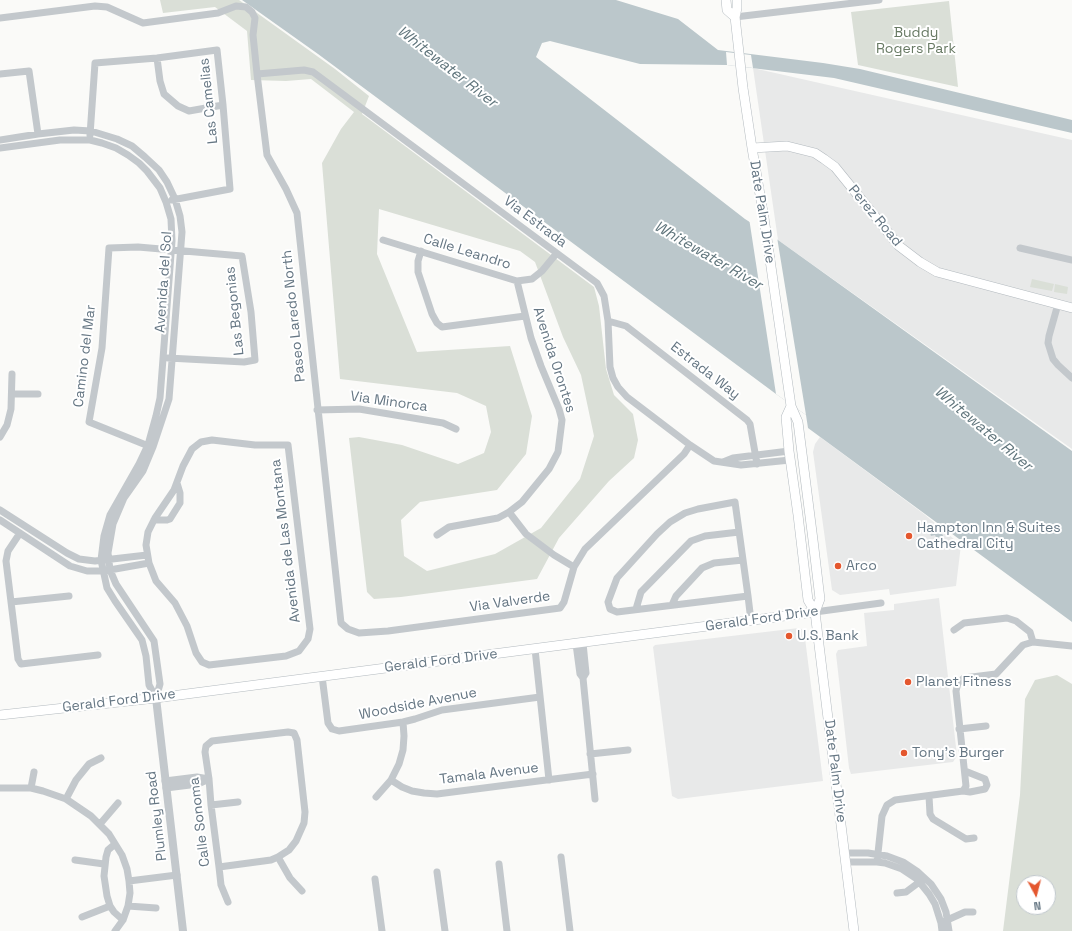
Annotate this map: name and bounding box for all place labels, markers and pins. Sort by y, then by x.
place label: Hampton Inn & Suites Cathedral City [917,520,1061,552]
marker: Hampton Inn & Suites Cathedral City [904,531,914,541]
place label: Arco [846,558,877,574]
marker: Arco [833,561,843,571]
place label: U.S. Bank [797,628,859,644]
marker: U.S. Bank [784,631,794,641]
place label: Planet Fitness [916,674,1012,690]
marker: Planet Fitness [903,677,913,687]
place label: Tony's Burger [912,745,1004,761]
marker: Tony's Burger [899,748,909,758]

